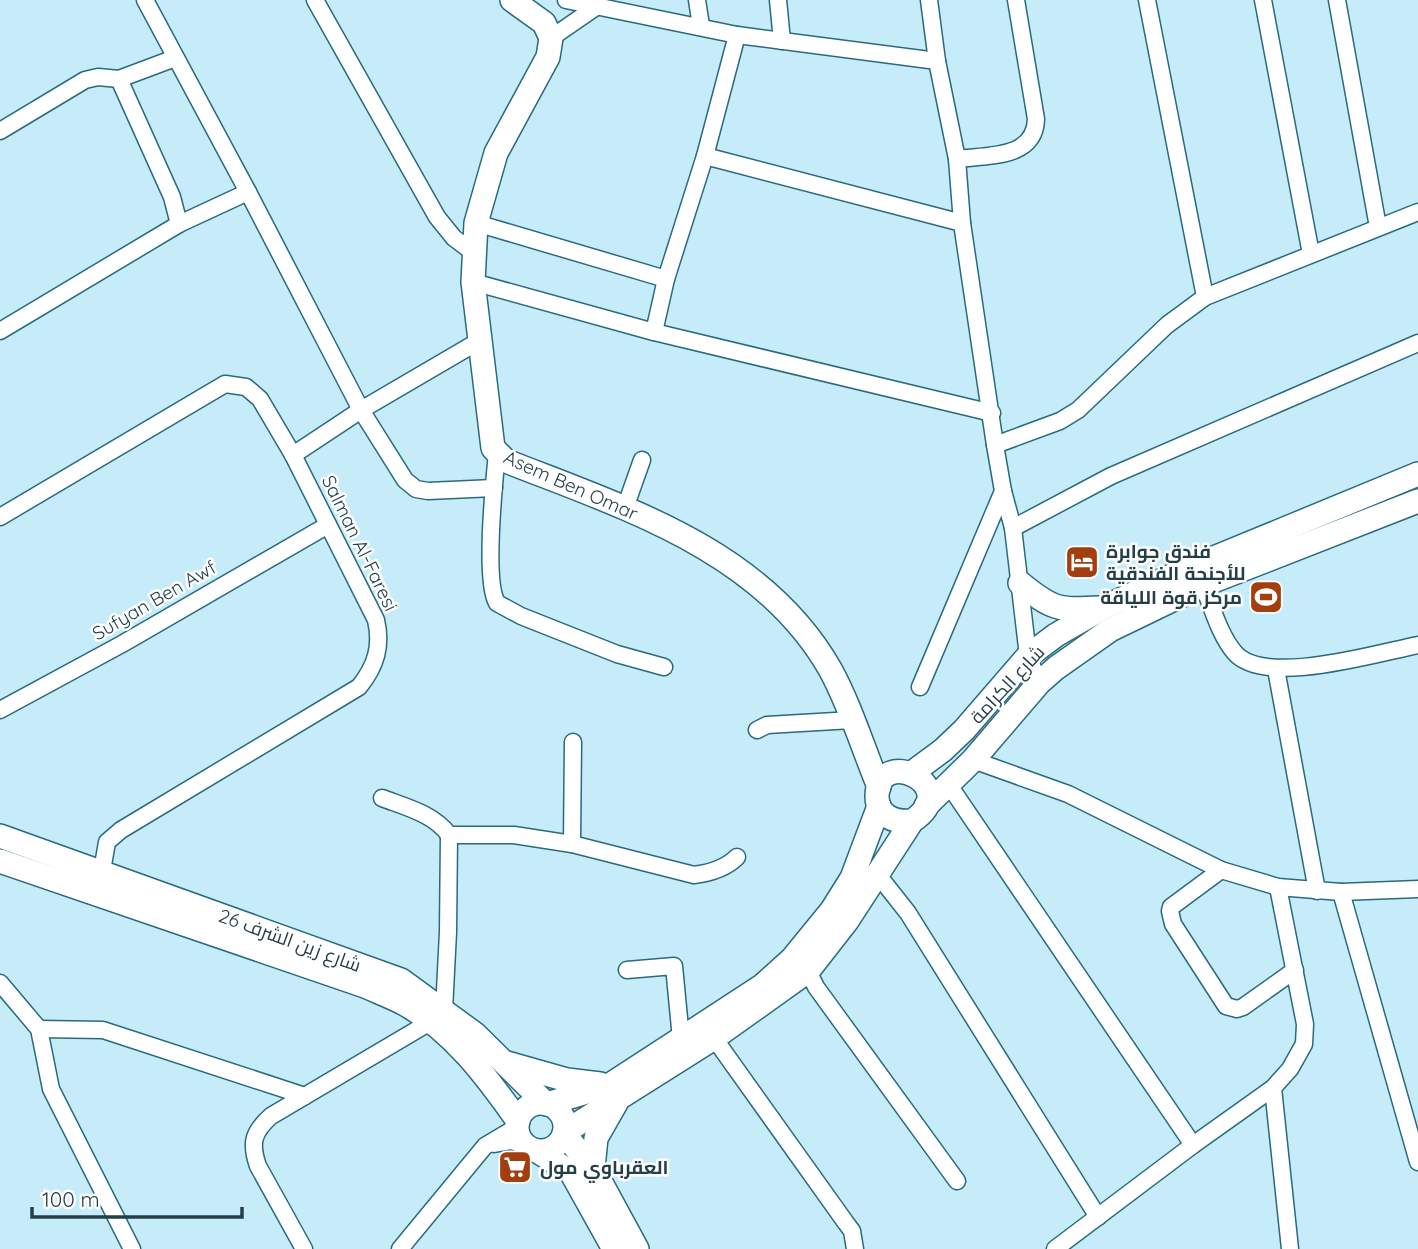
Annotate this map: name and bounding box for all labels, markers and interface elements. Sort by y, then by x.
street label: Asem Ben Omar [500,445,642,526]
street label: Salman Al-Faresi [317,471,403,615]
place label: فندق جوابرة للأجنحة الفندقية [1106,539,1245,585]
hotel icon: فندق جوابرة للأجنحة الفندقية [1063,543,1101,581]
street label: Sufyan Ben Awf [88,555,220,645]
sports icon: مركز قوة اللياقة [1247,578,1285,616]
place label: مركز قوة اللياقة [1100,585,1242,609]
street label: شارع الكرامة [965,640,1051,730]
street label: شارع زين الشرف 26 [215,903,364,979]
supermarket icon: العقرباوي مول [496,1148,534,1186]
place label: العقرباوي مول [540,1155,669,1183]
scale bar [32,1176,242,1220]
text: 100 m [42,1186,100,1212]

